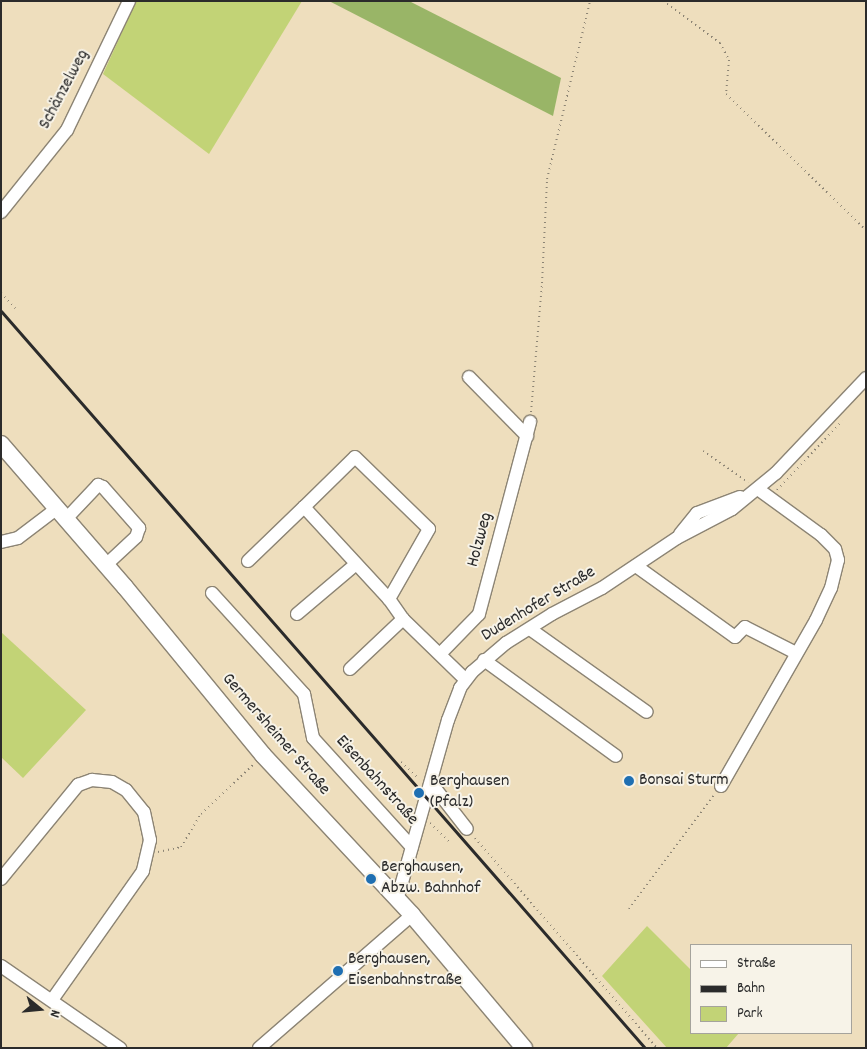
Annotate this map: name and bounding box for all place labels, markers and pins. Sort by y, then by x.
place label: Bonsai Sturm [639,770,729,792]
place label: Berghausen (Pfalz) [430,772,509,814]
marker: Bonsai Sturm [623,775,635,787]
marker: Berghausen (Pfalz) [412,786,426,800]
place label: Berghausen, Abzw. Bahnhof [381,858,480,901]
marker: Berghausen, Abzw. Bahnhof [365,873,377,885]
place label: Berghausen, Eisenbahnstraße [348,950,462,992]
marker: Berghausen, Eisenbahnstraße [332,965,344,977]

